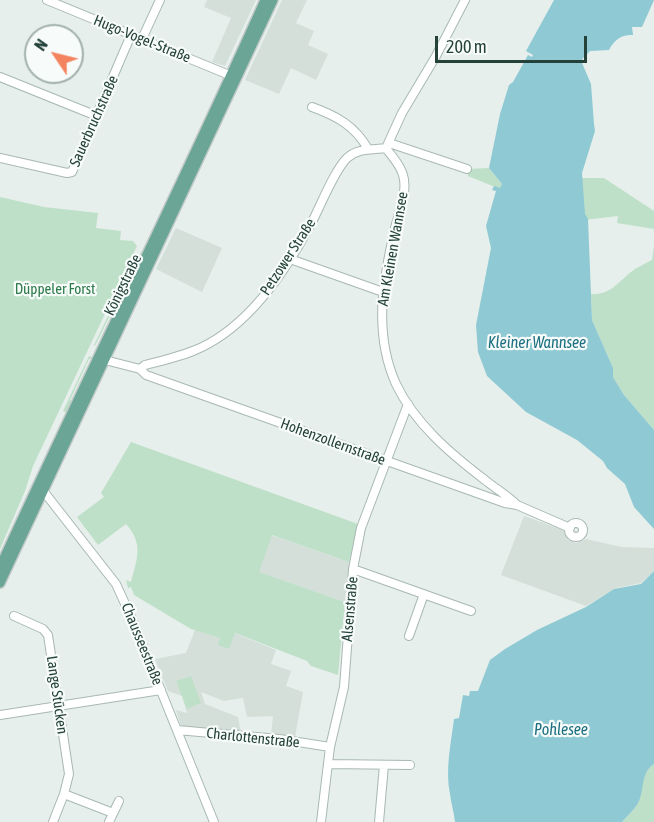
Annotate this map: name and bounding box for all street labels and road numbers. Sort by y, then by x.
street label: Hugo-Vogel-Straße [91,11,193,67]
street label: Sauerbruchstraße [66,73,122,169]
street label: Am Kleinen Wannsee [374,190,412,308]
street label: Petzower Straße [256,215,320,299]
street label: Königstraße [100,251,146,319]
street label: Hohenzollernstraße [278,415,388,469]
street label: Alsenstraße [338,576,362,642]
street label: Chausseestraße [117,600,167,688]
street label: Lange Stücken [43,655,71,735]
street label: Charlottenstraße [206,724,300,752]

